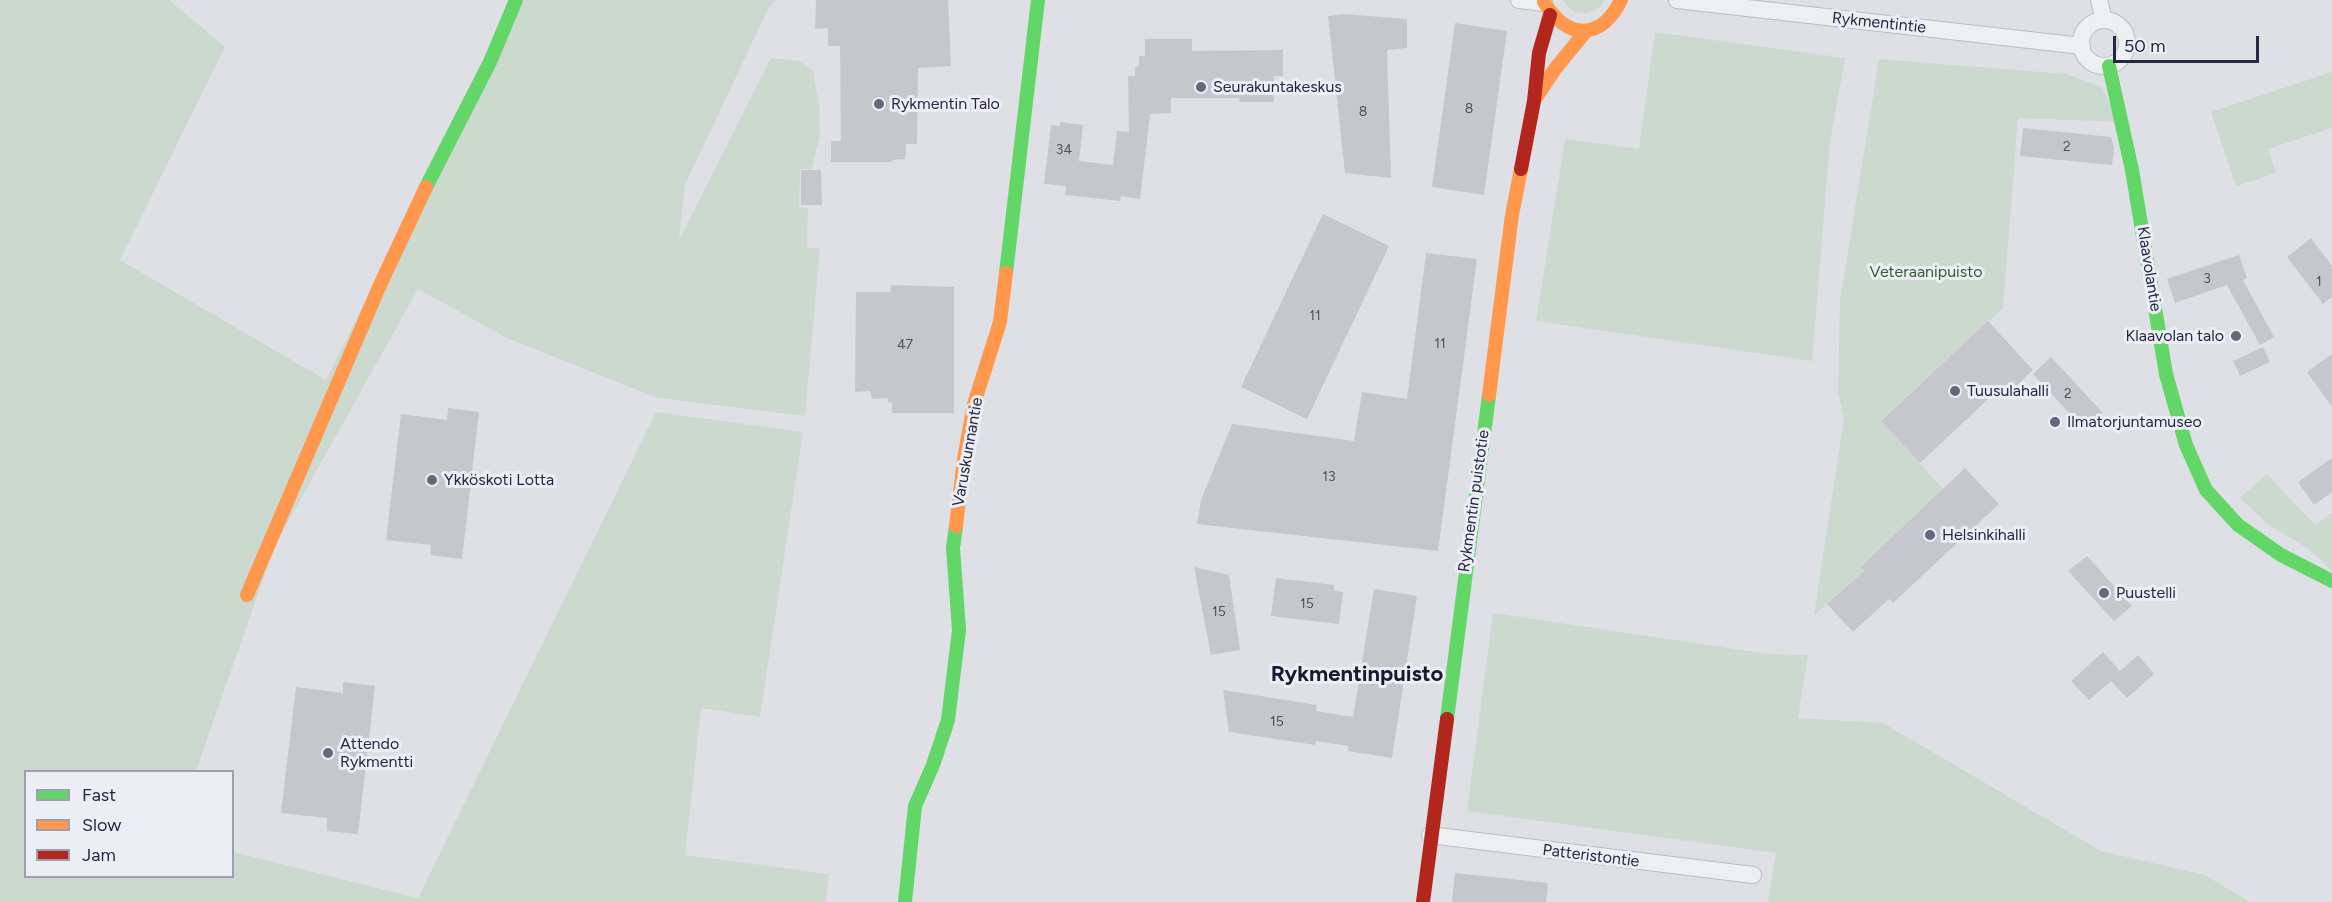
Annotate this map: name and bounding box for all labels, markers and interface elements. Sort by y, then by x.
street label: Rykmentintie [1831,9,1927,37]
scale bar [2116,24,2262,62]
text: 50 m [2124,35,2166,57]
place label: Seurakuntakeskus [1213,77,1342,97]
marker: Seurakuntakeskus [1194,80,1208,94]
place label: Rykmentin Talo [891,94,1000,114]
marker: Rykmentin Talo [872,97,886,111]
house number: 8 [1465,101,1473,117]
house number: 8 [1359,104,1367,120]
house number: 2 [2063,139,2071,155]
house number: 34 [1056,142,1072,158]
street label: Klaavolantie [2133,225,2165,313]
park label: Veteraanipuisto [1869,262,1983,282]
house number: 3 [2203,271,2211,287]
house number: 1 [2316,274,2322,290]
house number: 11 [1309,308,1321,324]
place label: Klaavolan talo [2126,326,2224,346]
marker: Klaavolan talo [2229,329,2243,343]
house number: 11 [1434,336,1446,352]
house number: 47 [897,337,913,353]
place label: Tuusulahalli [1967,381,2049,401]
marker: Tuusulahalli [1948,384,1962,398]
house number: 2 [2064,386,2072,402]
street label: Varuskunnantie [949,396,987,508]
place label: Ilmatorjuntamuseo [2067,412,2202,432]
marker: Ilmatorjuntamuseo [2048,415,2062,429]
street label: Rykmentin puistotie [1455,429,1493,573]
house number: 13 [1322,469,1336,485]
place label: Ykköskoti Lotta [444,470,554,490]
marker: Ykköskoti Lotta [425,473,439,487]
place label: Helsinkihalli [1942,525,2026,545]
marker: Helsinkihalli [1923,528,1937,542]
place label: Puustelli [2116,583,2176,603]
marker: Puustelli [2097,586,2111,600]
house number: 15 [1300,596,1314,612]
house number: 15 [1212,604,1226,620]
district label: Rykmentinpuisto [1271,662,1443,688]
house number: 15 [1270,714,1284,730]
place label: Attendo Rykmentti [340,734,413,772]
marker: Attendo Rykmentti [321,746,335,760]
legend [24,770,234,878]
text: Fast [82,784,116,806]
text: Slow [82,814,121,836]
street label: Patteristontie [1542,841,1640,871]
text: Jam [82,844,116,866]

